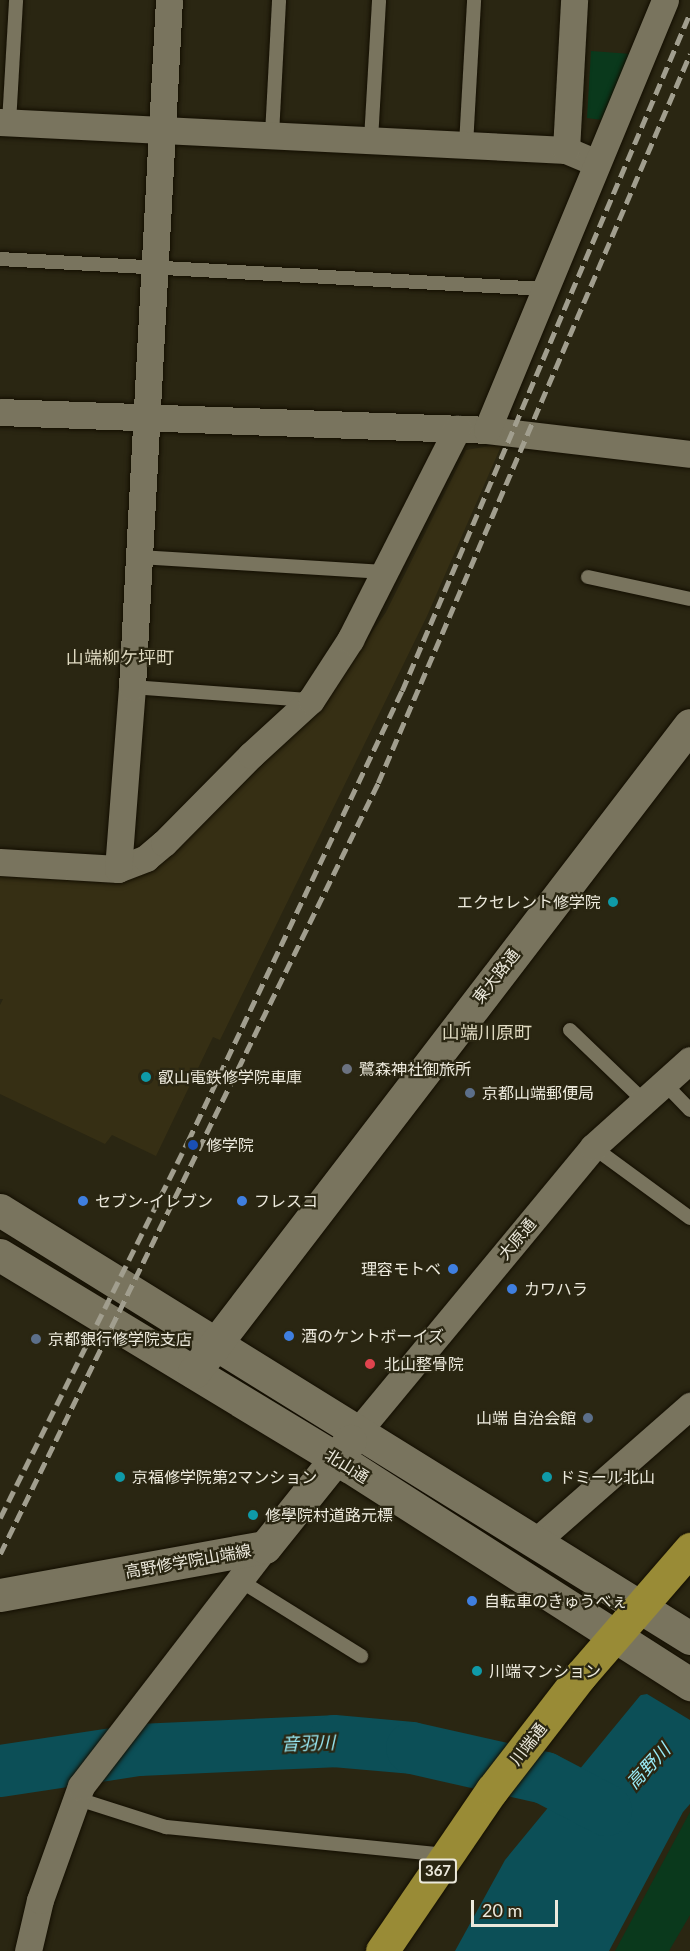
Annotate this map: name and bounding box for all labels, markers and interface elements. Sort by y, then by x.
district label: 山端柳ケ坪町 [66,646,174,668]
place label: エクセレント修学院 [457,892,601,912]
marker: エクセレント修学院 [606,895,620,909]
street label: 東大路通 [469,945,523,1007]
district label: 山端川原町 [442,1021,532,1043]
place label: 鷺森神社御旅所 [359,1059,471,1079]
marker: 鷺森神社御旅所 [340,1062,354,1076]
place label: 叡山電鉄修学院車庫 [158,1067,302,1087]
marker: 叡山電鉄修学院車庫 [139,1070,153,1084]
place label: 京都山端郵便局 [482,1083,594,1103]
marker: 京都山端郵便局 [463,1086,477,1100]
place label: 修学院 [206,1135,254,1155]
marker: 修学院 [184,1136,202,1154]
place label: セブン-イレブン [95,1191,213,1211]
place label: フレスコ [254,1191,318,1211]
marker: セブン-イレブン [76,1194,90,1208]
marker: フレスコ [235,1194,249,1208]
street label: 大原通 [494,1214,540,1264]
place label: 理容モトベ [361,1259,441,1279]
marker: 理容モトベ [446,1262,460,1276]
place label: カワハラ [524,1279,588,1299]
marker: カワハラ [505,1282,519,1296]
place label: 酒のケントボーイズ [301,1326,445,1346]
place label: 京都銀行修学院支店 [48,1329,192,1349]
marker: 酒のケントボーイズ [282,1329,296,1343]
marker: 京都銀行修学院支店 [29,1332,43,1346]
place label: 北山整骨院 [384,1354,464,1374]
marker: 北山整骨院 [361,1355,379,1373]
place label: 山端 自治会館 [476,1408,576,1428]
marker: 山端 自治会館 [581,1411,595,1425]
street label: 北山通 [322,1445,372,1487]
place label: 京福修学院第2マンション [132,1467,317,1487]
place label: ドミール北山 [559,1467,655,1487]
marker: 京福修学院第2マンション [113,1470,127,1484]
marker: ドミール北山 [540,1470,554,1484]
place label: 修學院村道路元標 [265,1505,393,1525]
marker: 修學院村道路元標 [246,1508,260,1522]
street label: 高野修学院山端線 [123,1540,253,1582]
place label: 自転車のきゅうべぇ [484,1591,628,1611]
marker: 自転車のきゅうべぇ [465,1594,479,1608]
place label: 川端マンション [489,1661,601,1681]
marker: 川端マンション [470,1664,484,1678]
street label: 川端通 [506,1719,550,1769]
water label: 音羽川 [281,1731,335,1755]
water label: 高野川 [622,1739,674,1793]
road number: 367 [418,1859,458,1883]
scale bar [474,1888,561,1926]
text: 20 m [482,1899,522,1921]

